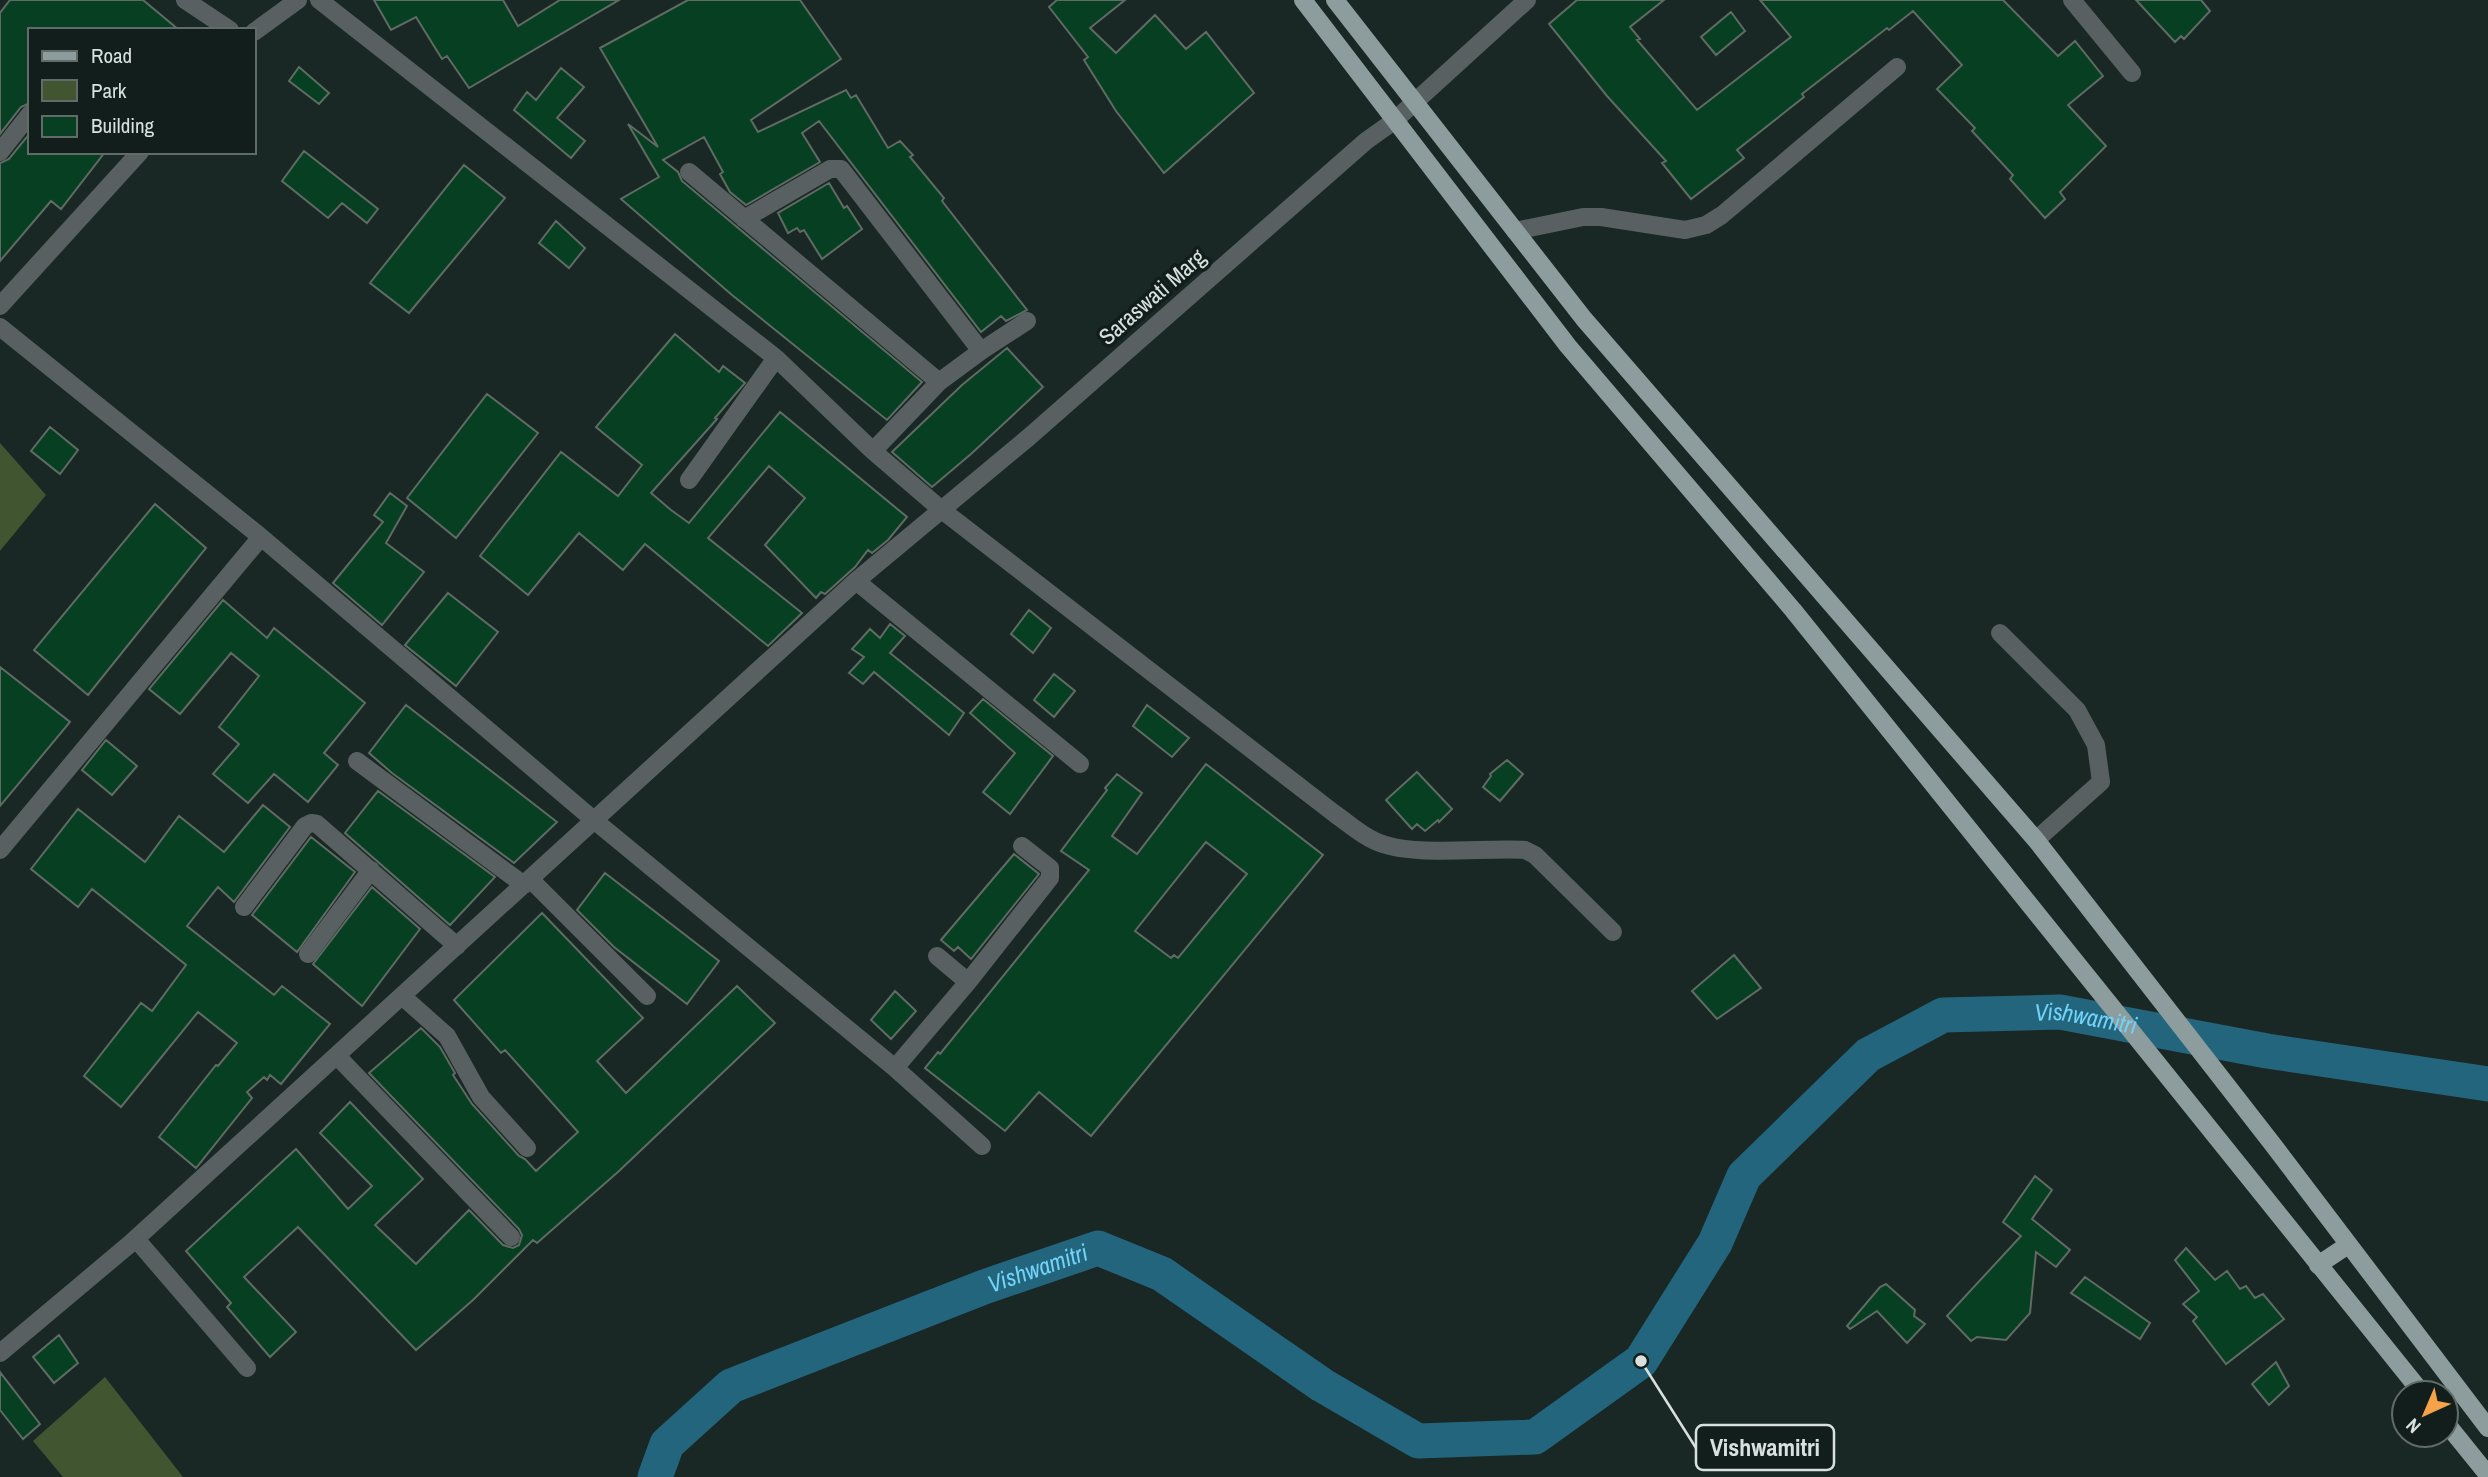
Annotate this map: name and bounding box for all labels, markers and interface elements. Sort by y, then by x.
legend [28,28,256,154]
text: Road [91,41,132,70]
text: Park [91,76,127,105]
text: Building [91,111,155,140]
street label: Saraswati Marg [1092,241,1212,352]
water label: Vishwamitri [2034,995,2140,1041]
water label: Vishwamitri [983,1236,1092,1300]
north arrow [2390,1379,2460,1449]
text: N [2400,1413,2426,1439]
callout: Vishwamitri [1696,1425,1834,1470]
text: Vishwamitri [1710,1431,1820,1463]

